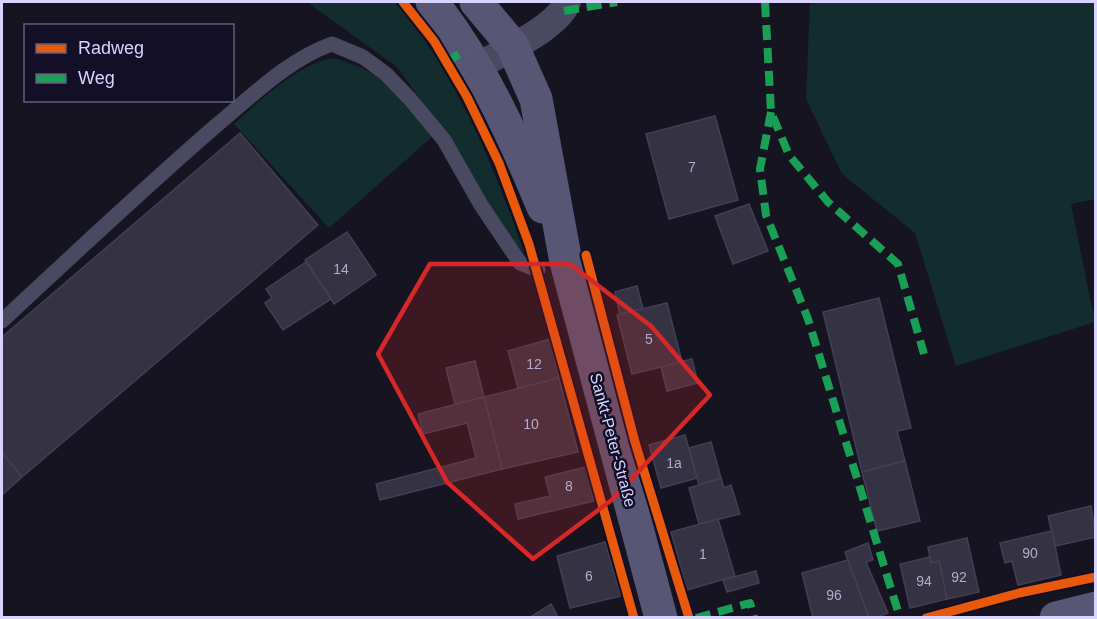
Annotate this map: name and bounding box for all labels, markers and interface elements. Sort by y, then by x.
legend [24,24,234,102]
text: Radweg [78,38,144,58]
text: Weg [78,68,115,88]
house number: 7 [688,159,696,175]
house number: 14 [333,261,349,277]
house number: 5 [645,331,653,347]
house number: 12 [526,356,542,372]
street label: Sankt-Peter-Straße [587,371,639,509]
house number: 10 [523,416,539,432]
house number: 1a [666,455,682,471]
house number: 8 [565,478,573,494]
house number: 90 [1022,545,1038,561]
house number: 1 [699,546,707,562]
house number: 6 [585,568,593,584]
house number: 92 [951,569,967,585]
house number: 94 [916,573,932,589]
house number: 96 [826,587,842,603]

